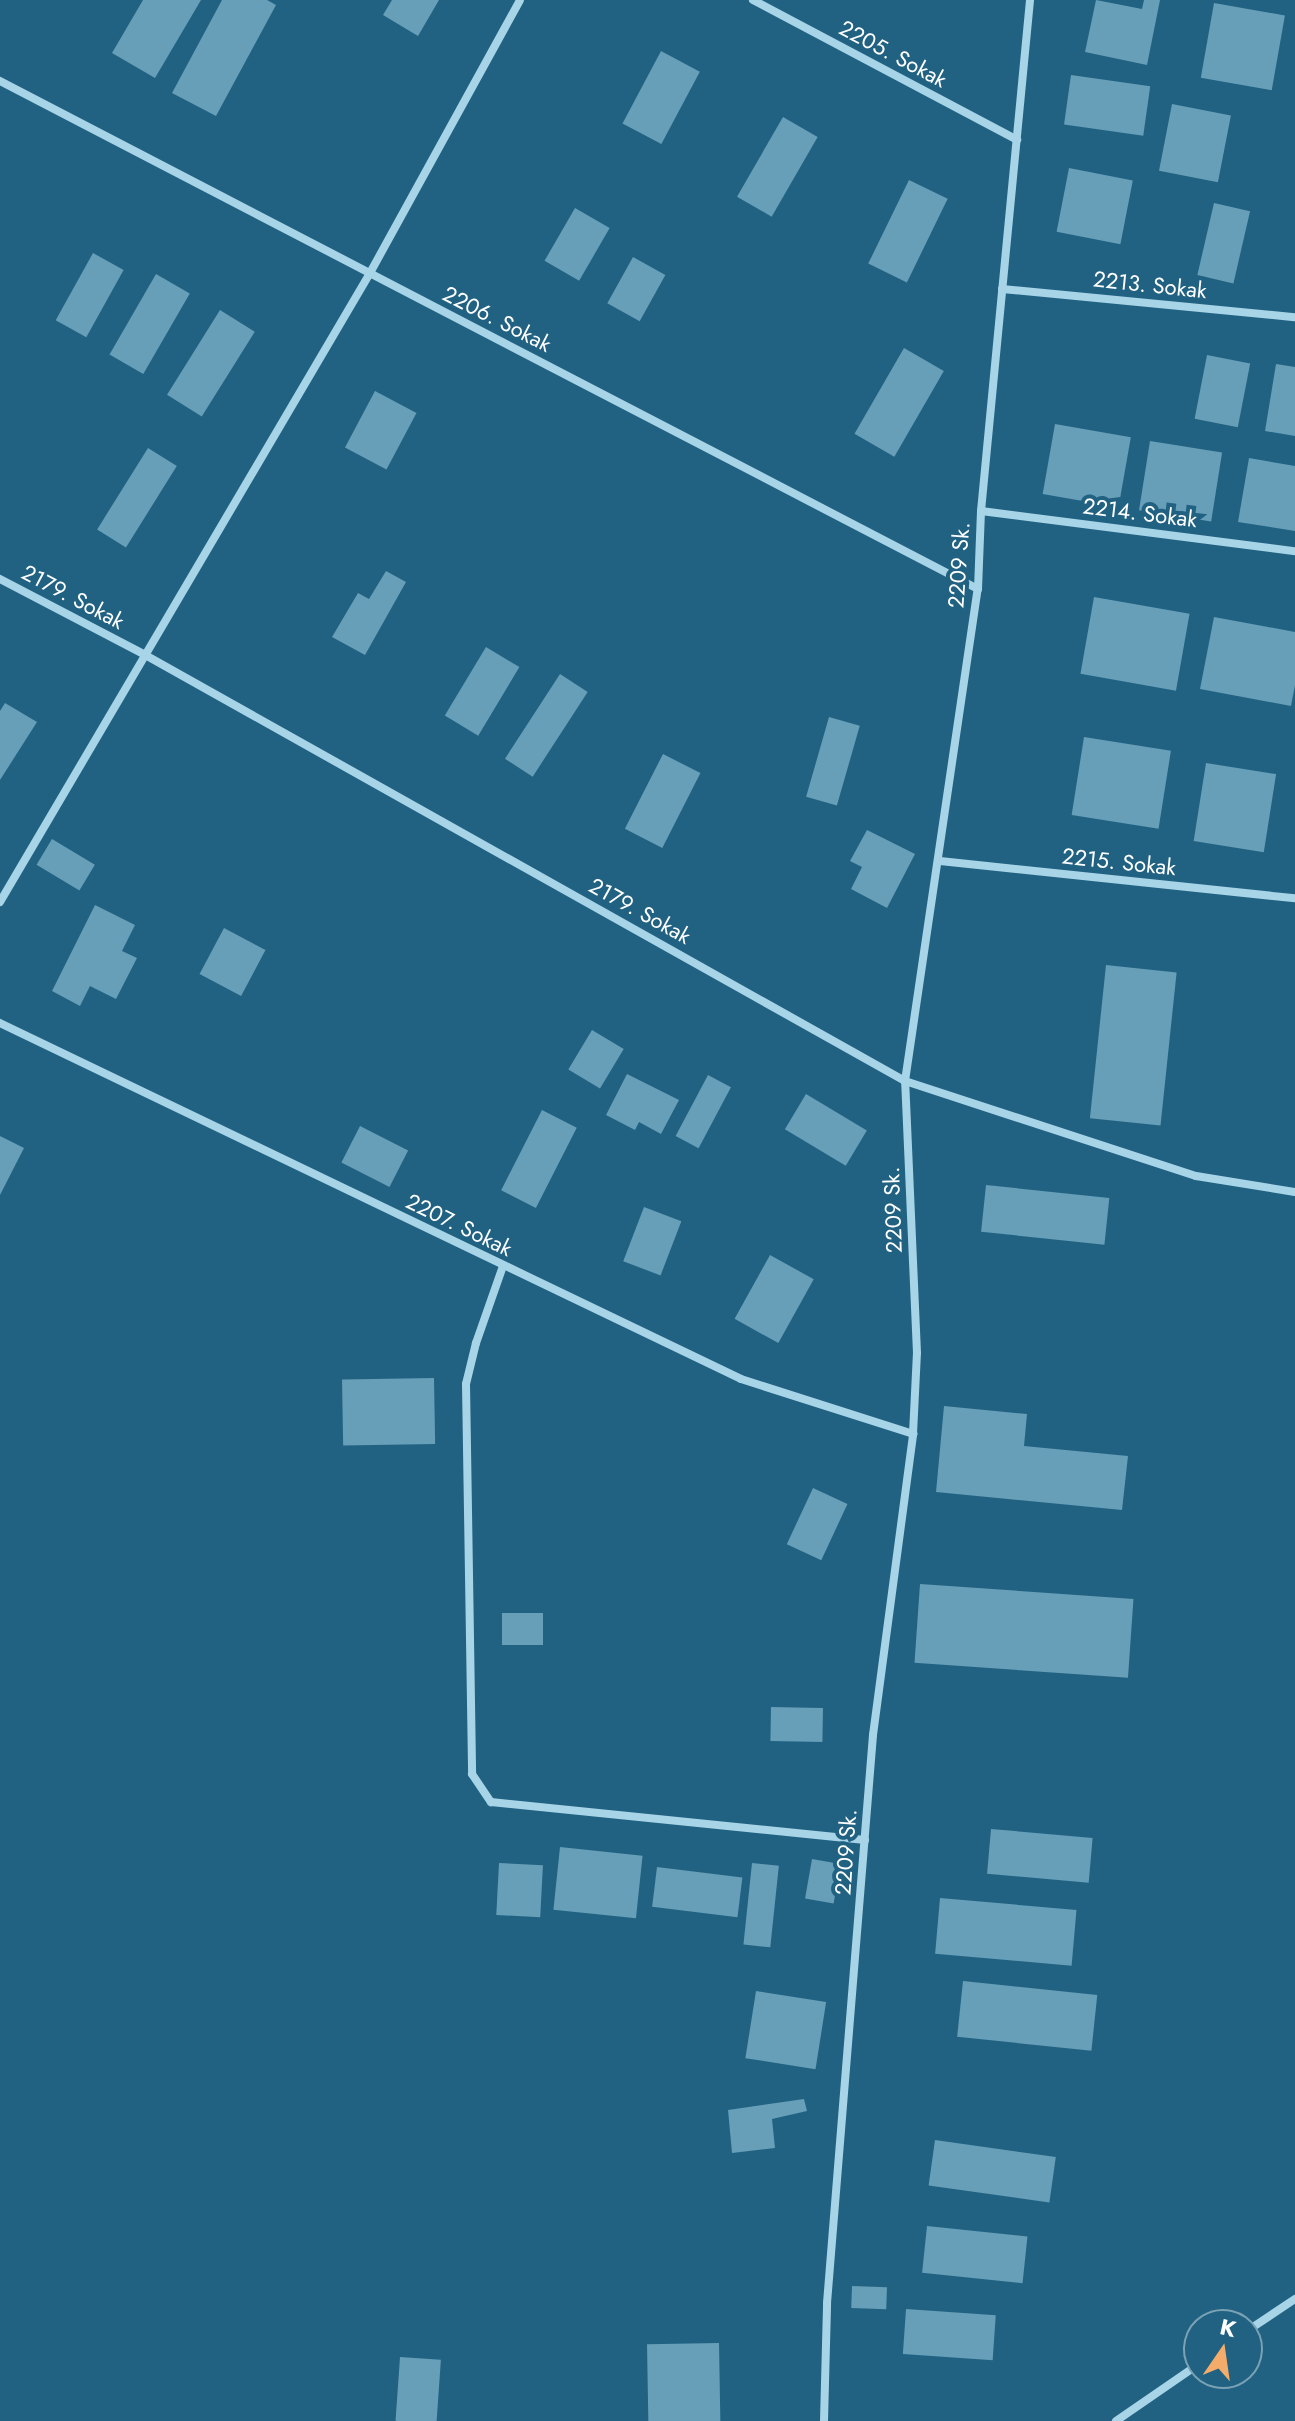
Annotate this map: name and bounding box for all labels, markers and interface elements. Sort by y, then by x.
street label: 2205. Sokak [835,15,951,93]
street label: 2213. Sokak [1092,266,1208,304]
street label: 2206. Sokak [438,280,556,358]
street label: 2214. Sokak [1081,493,1199,533]
street label: 2209 Sk. [943,521,975,609]
street label: 2179. Sokak [17,559,129,635]
street label: 2215. Sokak [1061,843,1177,881]
street label: 2179. Sokak [584,872,696,950]
street label: 2209 Sk. [878,1166,908,1254]
street label: 2207. Sokak [402,1188,516,1262]
street label: 2209 Sk. [830,1808,862,1896]
north arrow [1183,2309,1263,2389]
text: K [1217,2310,1239,2345]

